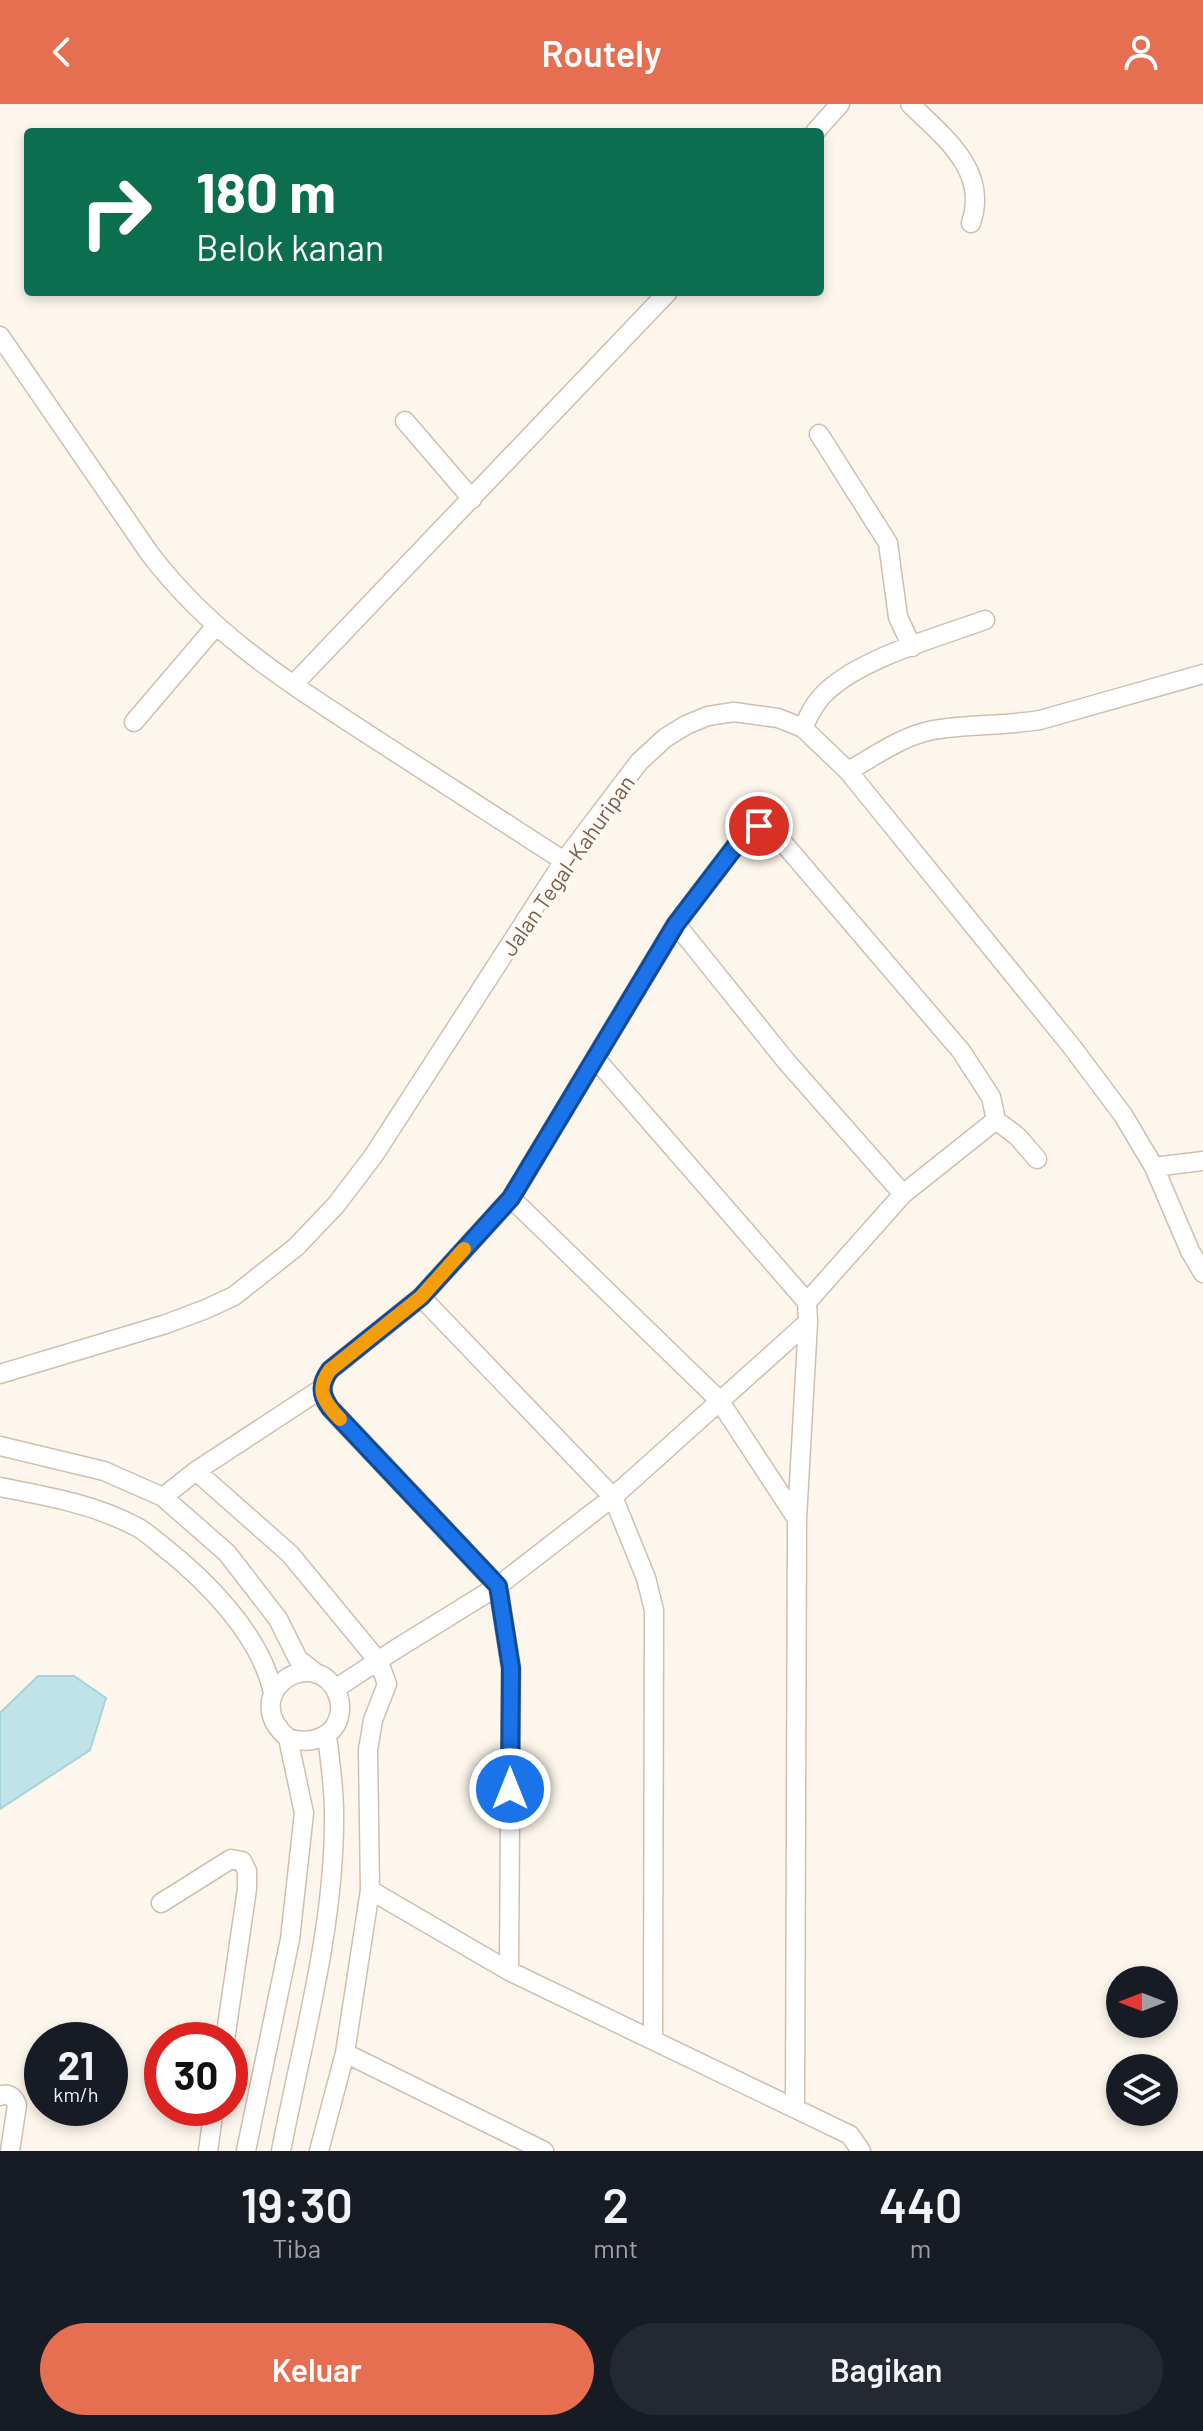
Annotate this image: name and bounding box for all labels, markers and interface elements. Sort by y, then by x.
icon: back [40,30,84,74]
icon: person [1119,30,1163,74]
text: Routely [541,31,662,74]
text: 180 m [196,157,336,224]
icon: right [64,160,168,264]
text: Belok kanan [196,225,384,268]
street label: Jalan Tegal–Kahuripan [495,770,639,960]
pin [725,792,793,860]
icon: arrive [737,804,781,848]
position arrow [468,1747,552,1831]
north arrow [1106,1966,1178,2038]
map controls [1106,1966,1178,2126]
speed limit sign: 30 [144,2022,248,2126]
text: 21 [58,2040,94,2088]
button: layers [1106,2054,1178,2126]
text: km/h [53,2082,99,2106]
text: 19:30 [241,2175,353,2233]
text: 2 [603,2175,629,2233]
text: 440 [879,2175,962,2233]
text: Tiba [272,2232,321,2263]
text: mnt [593,2232,638,2263]
text: m [910,2232,931,2263]
button: Keluar [40,2323,594,2415]
button: Bagikan [610,2323,1163,2415]

